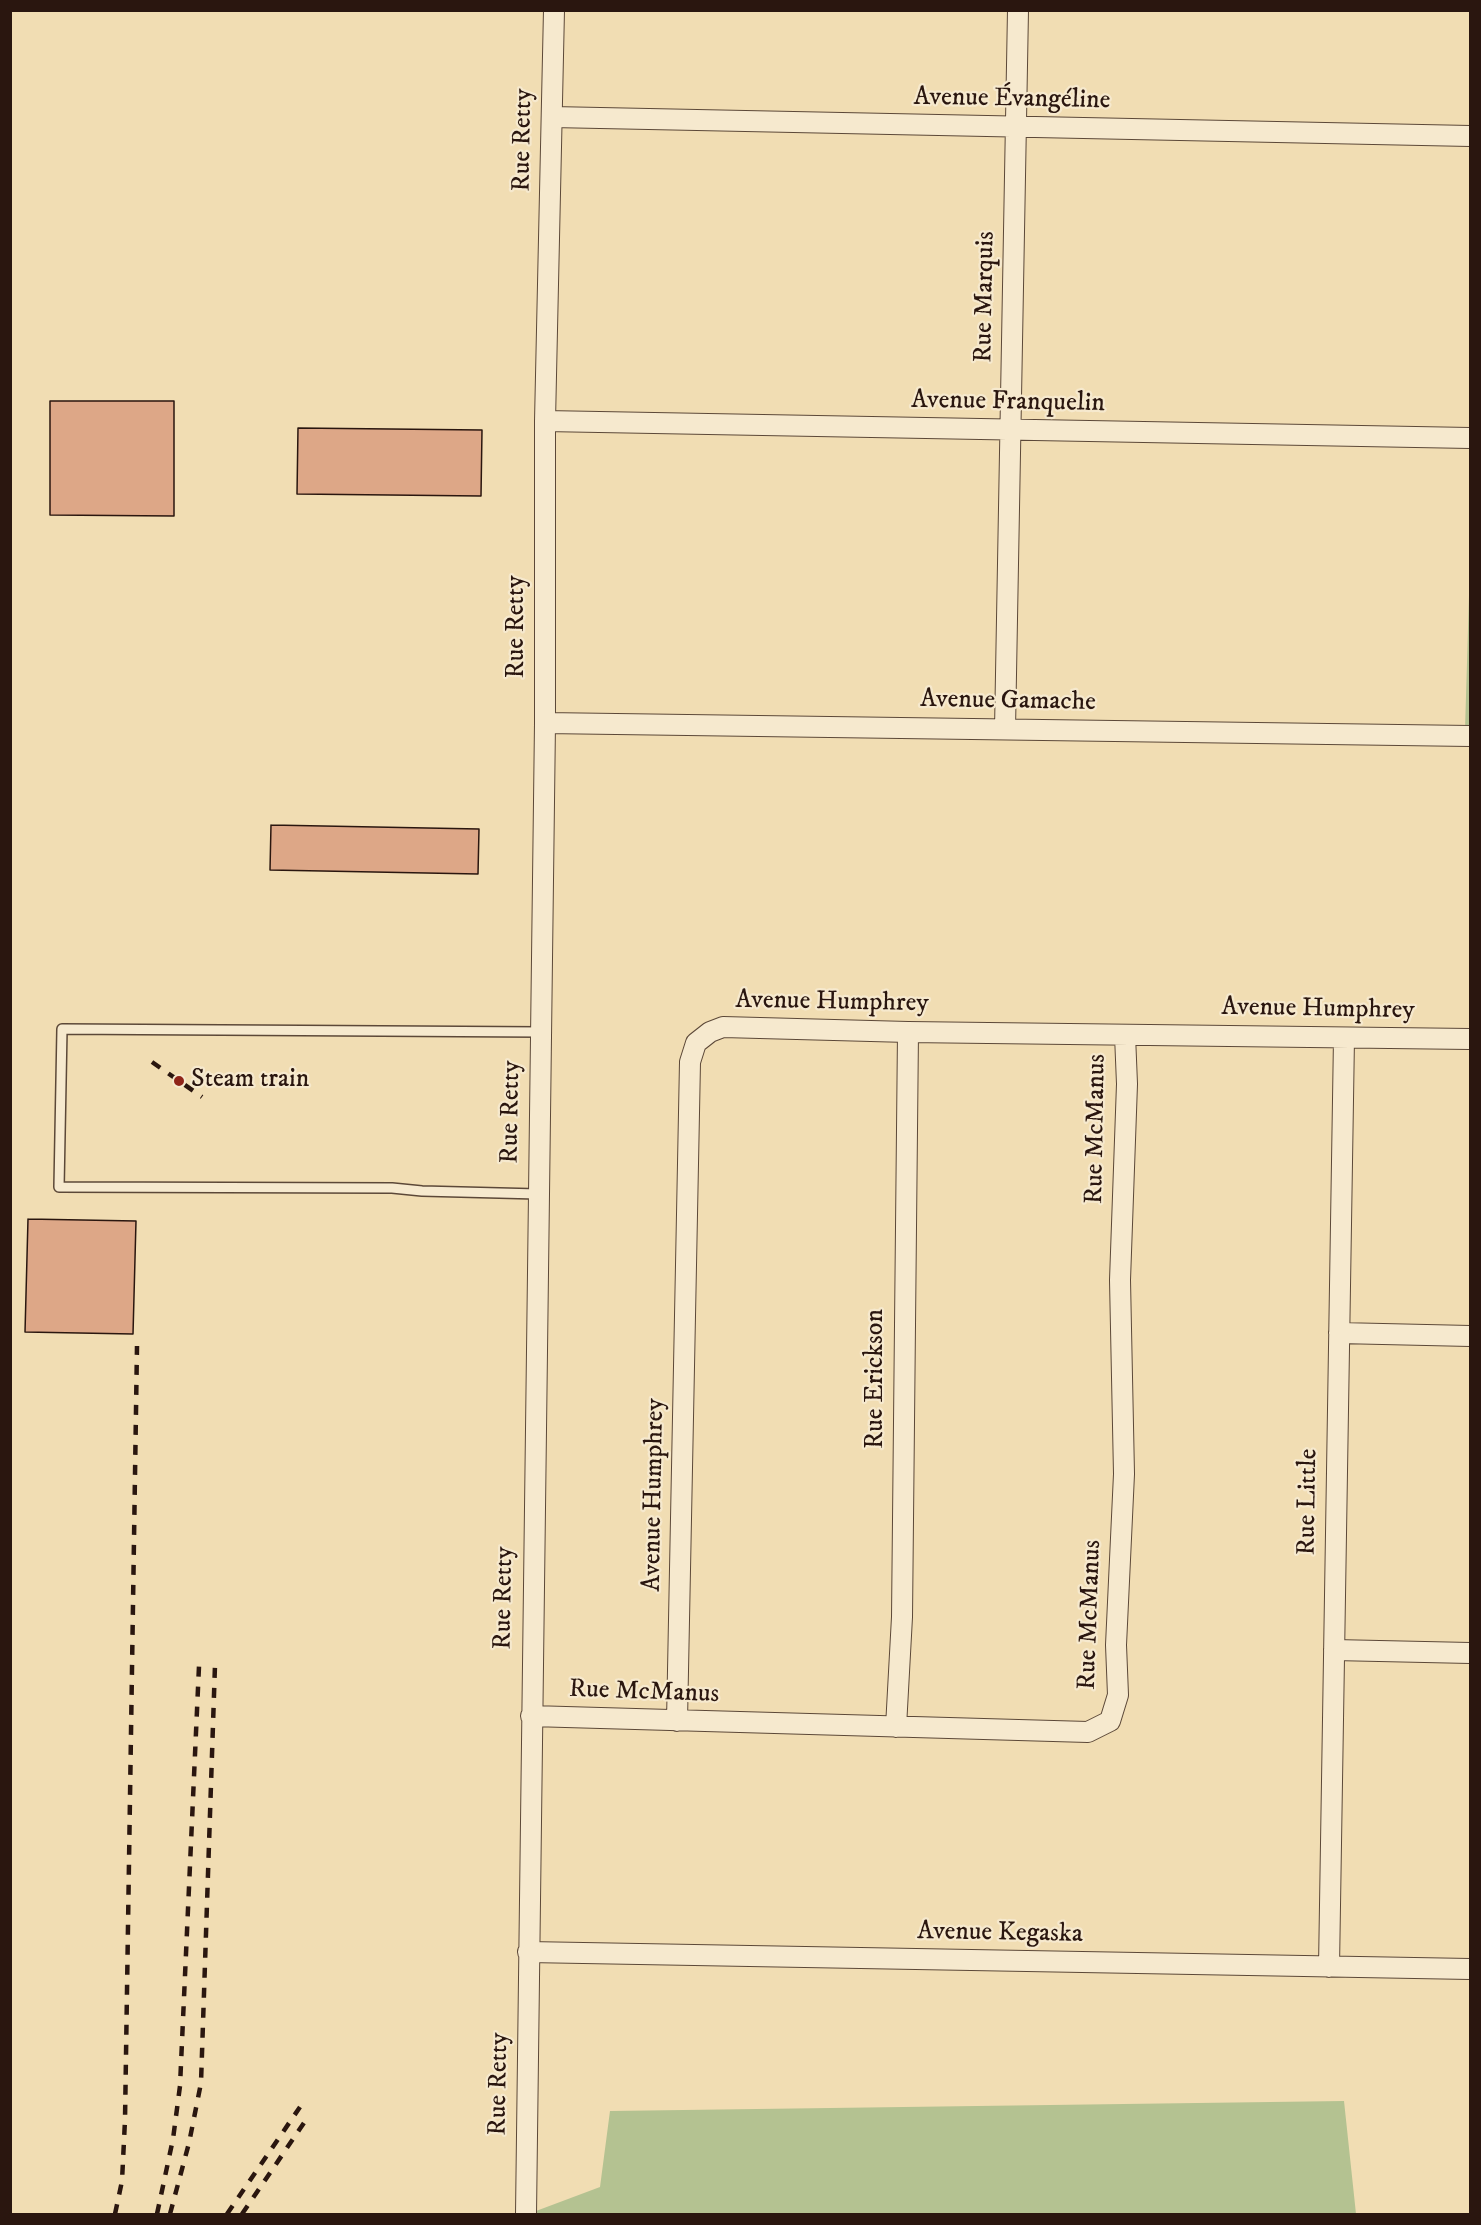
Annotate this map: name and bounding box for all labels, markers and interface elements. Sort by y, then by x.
street label: Avenue Évangéline [913,83,1111,117]
street label: Rue Retty [508,88,540,192]
street label: Rue Marquis [969,231,1003,363]
street label: Avenue Franquelin [911,386,1105,420]
street label: Rue Retty [502,575,534,679]
street label: Avenue Gamache [920,685,1096,719]
street label: Avenue Humphrey [735,986,929,1020]
street label: Avenue Humphrey [1221,993,1415,1027]
street label: Rue McManus [1080,1054,1114,1204]
street label: Rue Retty [496,1060,528,1164]
place label: Steam train [191,1065,309,1097]
marker: Steam train [172,1074,186,1088]
street label: Rue Erickson [861,1309,893,1449]
street label: Avenue Humphrey [638,1398,672,1592]
street label: Rue Little [1292,1448,1326,1556]
street label: Rue McManus [1073,1539,1109,1691]
street label: Rue Retty [489,1546,521,1650]
street label: Rue McManus [568,1675,720,1711]
street label: Avenue Kegaska [917,1917,1083,1951]
street label: Rue Retty [484,2032,516,2136]

